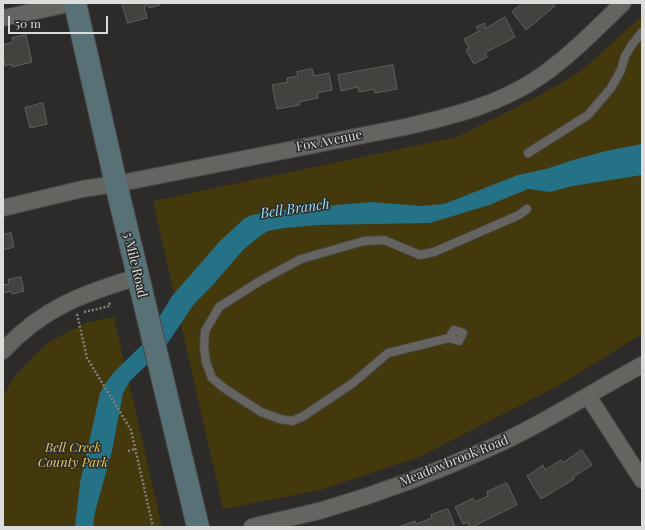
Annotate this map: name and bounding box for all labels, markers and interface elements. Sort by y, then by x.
scale bar [10,8,110,34]
text: 50 m [15,15,41,31]
street label: Fox Avenue [295,127,363,155]
water label: Bell Branch [259,196,331,222]
street label: 5 Mile Road [120,231,150,299]
street label: Meadowbrook Road [397,432,511,490]
park label: Bell Creek County Park [38,440,108,471]

